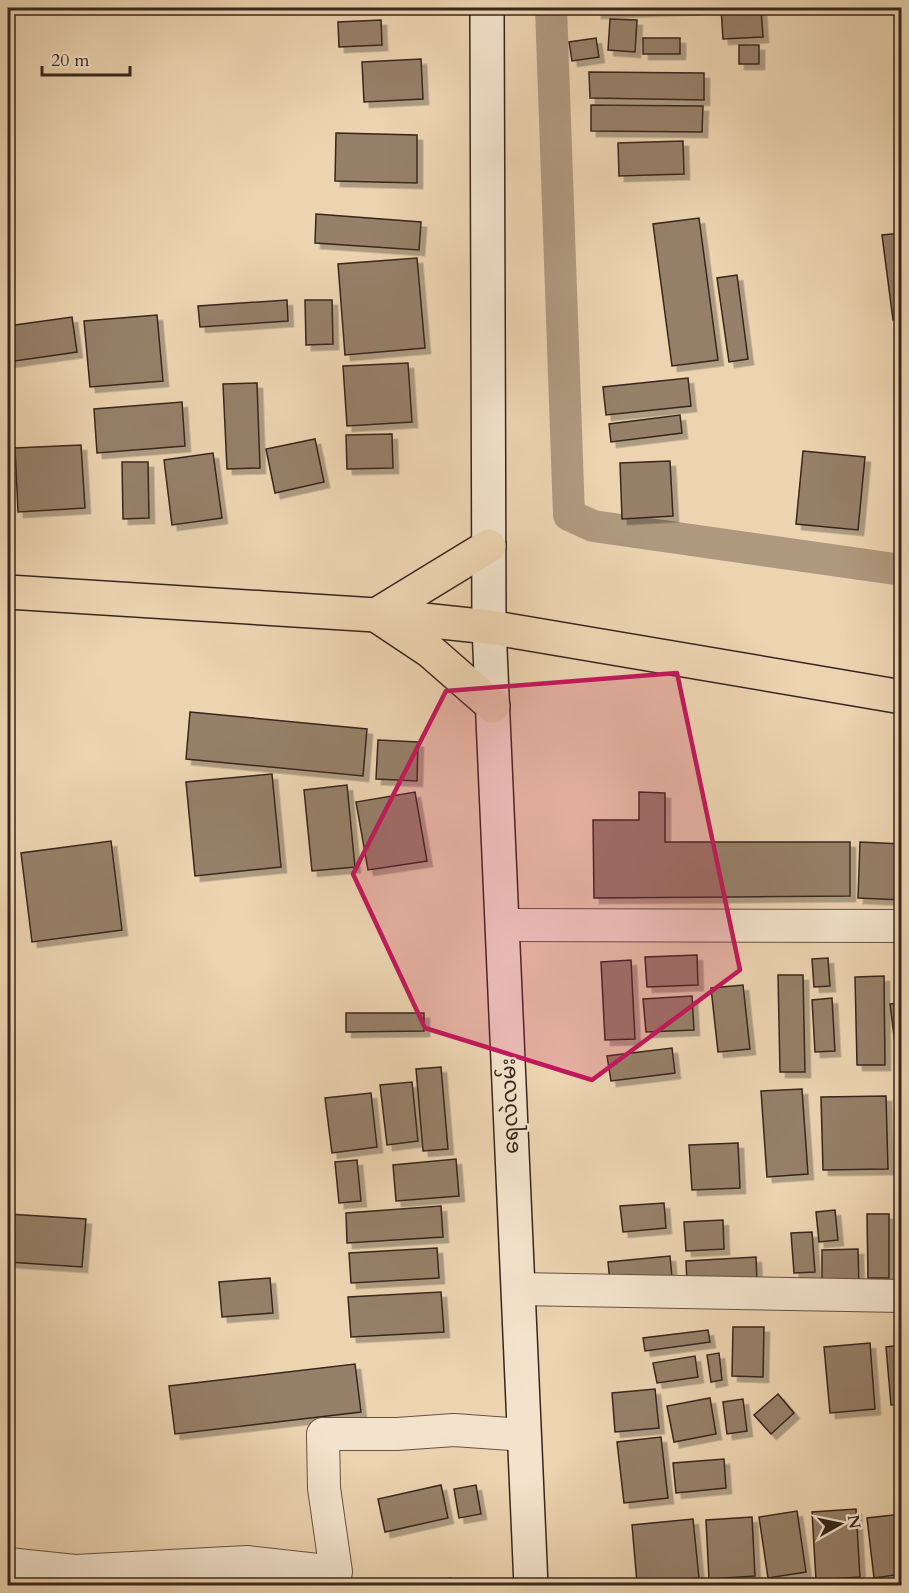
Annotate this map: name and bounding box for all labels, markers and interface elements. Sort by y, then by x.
scale bar [42,39,130,77]
text: 20 m [51,48,90,73]
street label: ရေလဲလမ်း [492,1057,528,1155]
north arrow [810,1494,870,1554]
text: N [842,1513,866,1530]

